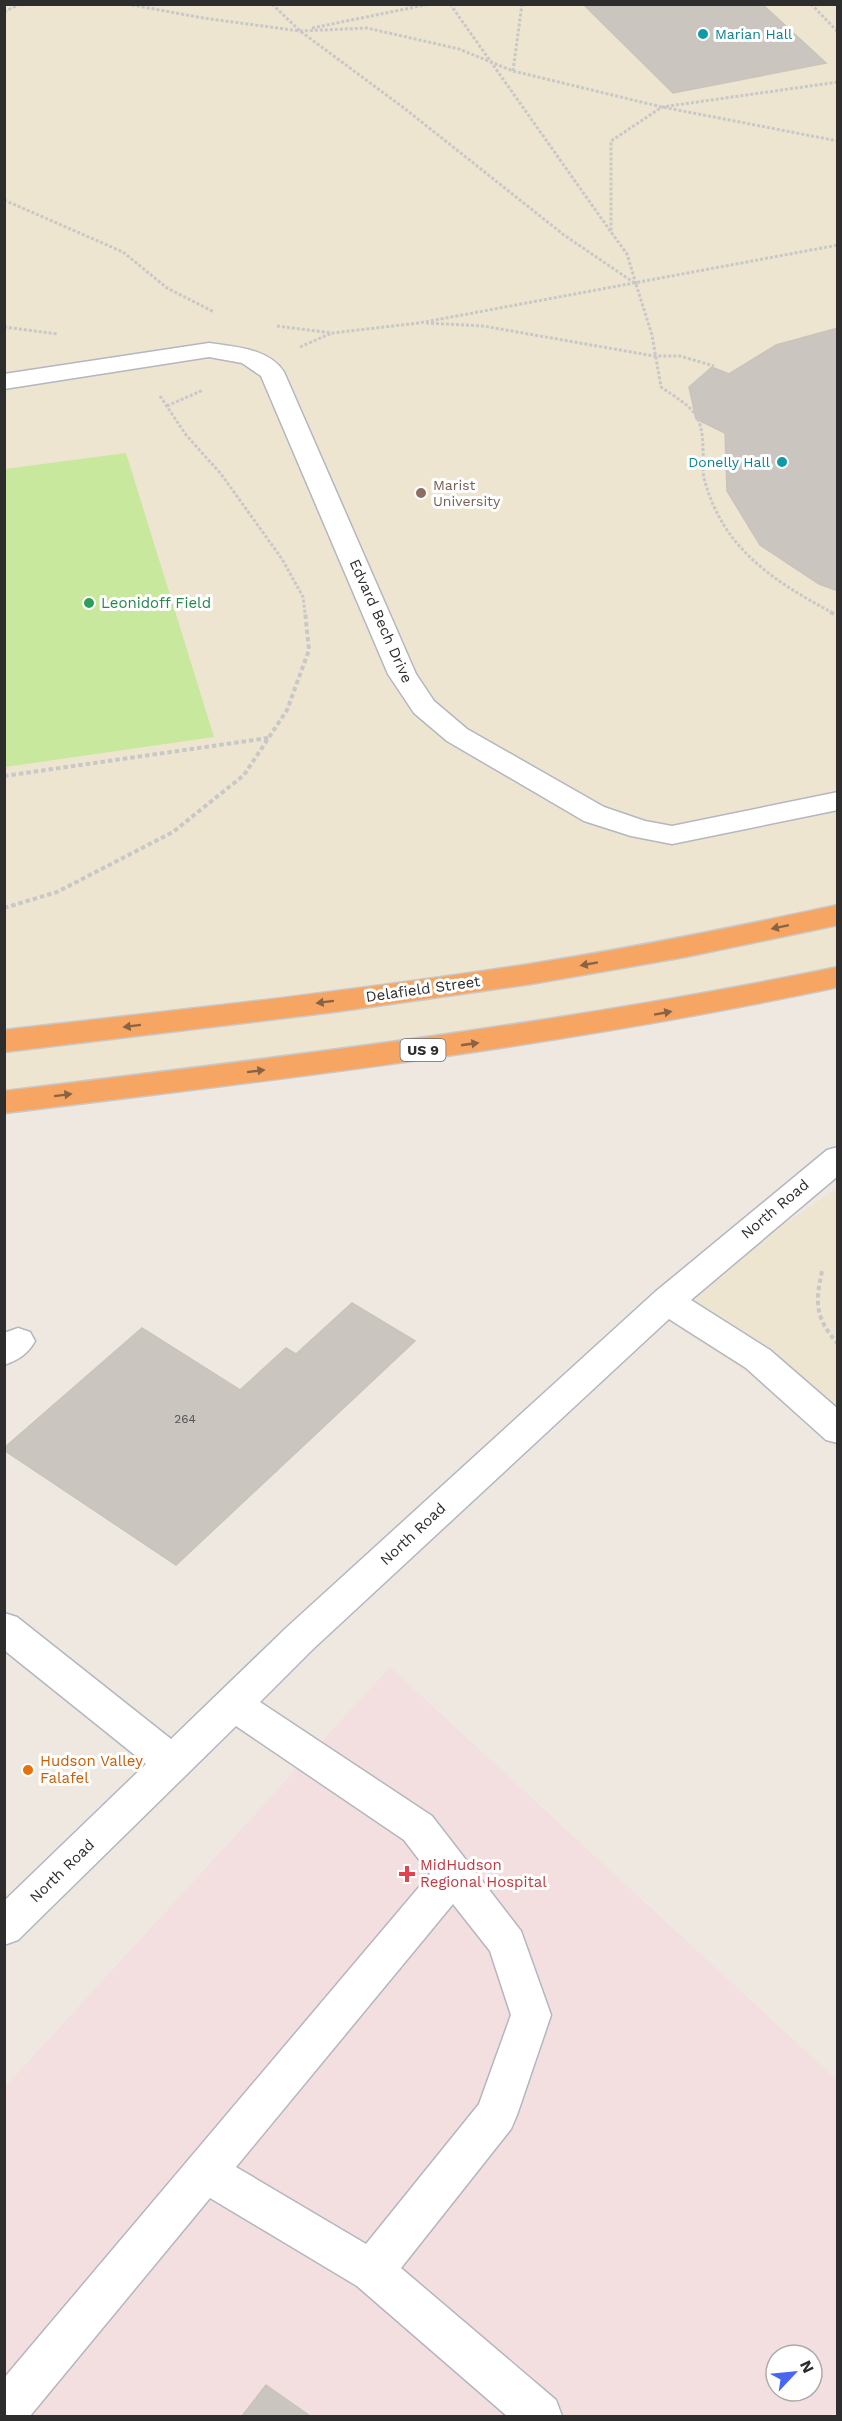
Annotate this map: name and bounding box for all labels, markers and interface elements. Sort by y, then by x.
place label: Marian Hall [715,26,793,42]
marker: Marian Hall [696,27,710,41]
place label: Donelly Hall [688,454,771,470]
marker: Donelly Hall [775,455,789,469]
place label: Marist University [433,477,501,509]
marker: Marist University [414,486,428,500]
street label: Edvard Bech Drive [346,556,416,686]
place label: Leonidoff Field [101,594,211,612]
marker: Leonidoff Field [82,596,96,610]
one-way arrow [771,923,790,932]
one-way arrow [579,960,598,969]
street label: Delafield Street [365,972,482,1006]
one-way arrow [316,997,335,1007]
one-way arrow [653,1008,672,1017]
one-way arrow [122,1021,141,1030]
road number: US 9 [400,1039,446,1061]
one-way arrow [461,1039,480,1048]
one-way arrow [247,1066,266,1076]
one-way arrow [53,1090,72,1100]
street label: North Road [737,1175,813,1243]
house number: 264 [174,1412,196,1426]
street label: North Road [377,1499,449,1569]
place label: Hudson Valley Falafel [40,1752,143,1787]
marker: Hudson Valley Falafel [21,1763,35,1777]
street label: North Road [26,1836,98,1906]
place label: MidHudson Regional Hospital [420,1856,547,1891]
marker: MidHudson Regional Hospital [398,1865,416,1883]
north arrow [764,2343,824,2403]
text: N [796,2357,818,2376]

